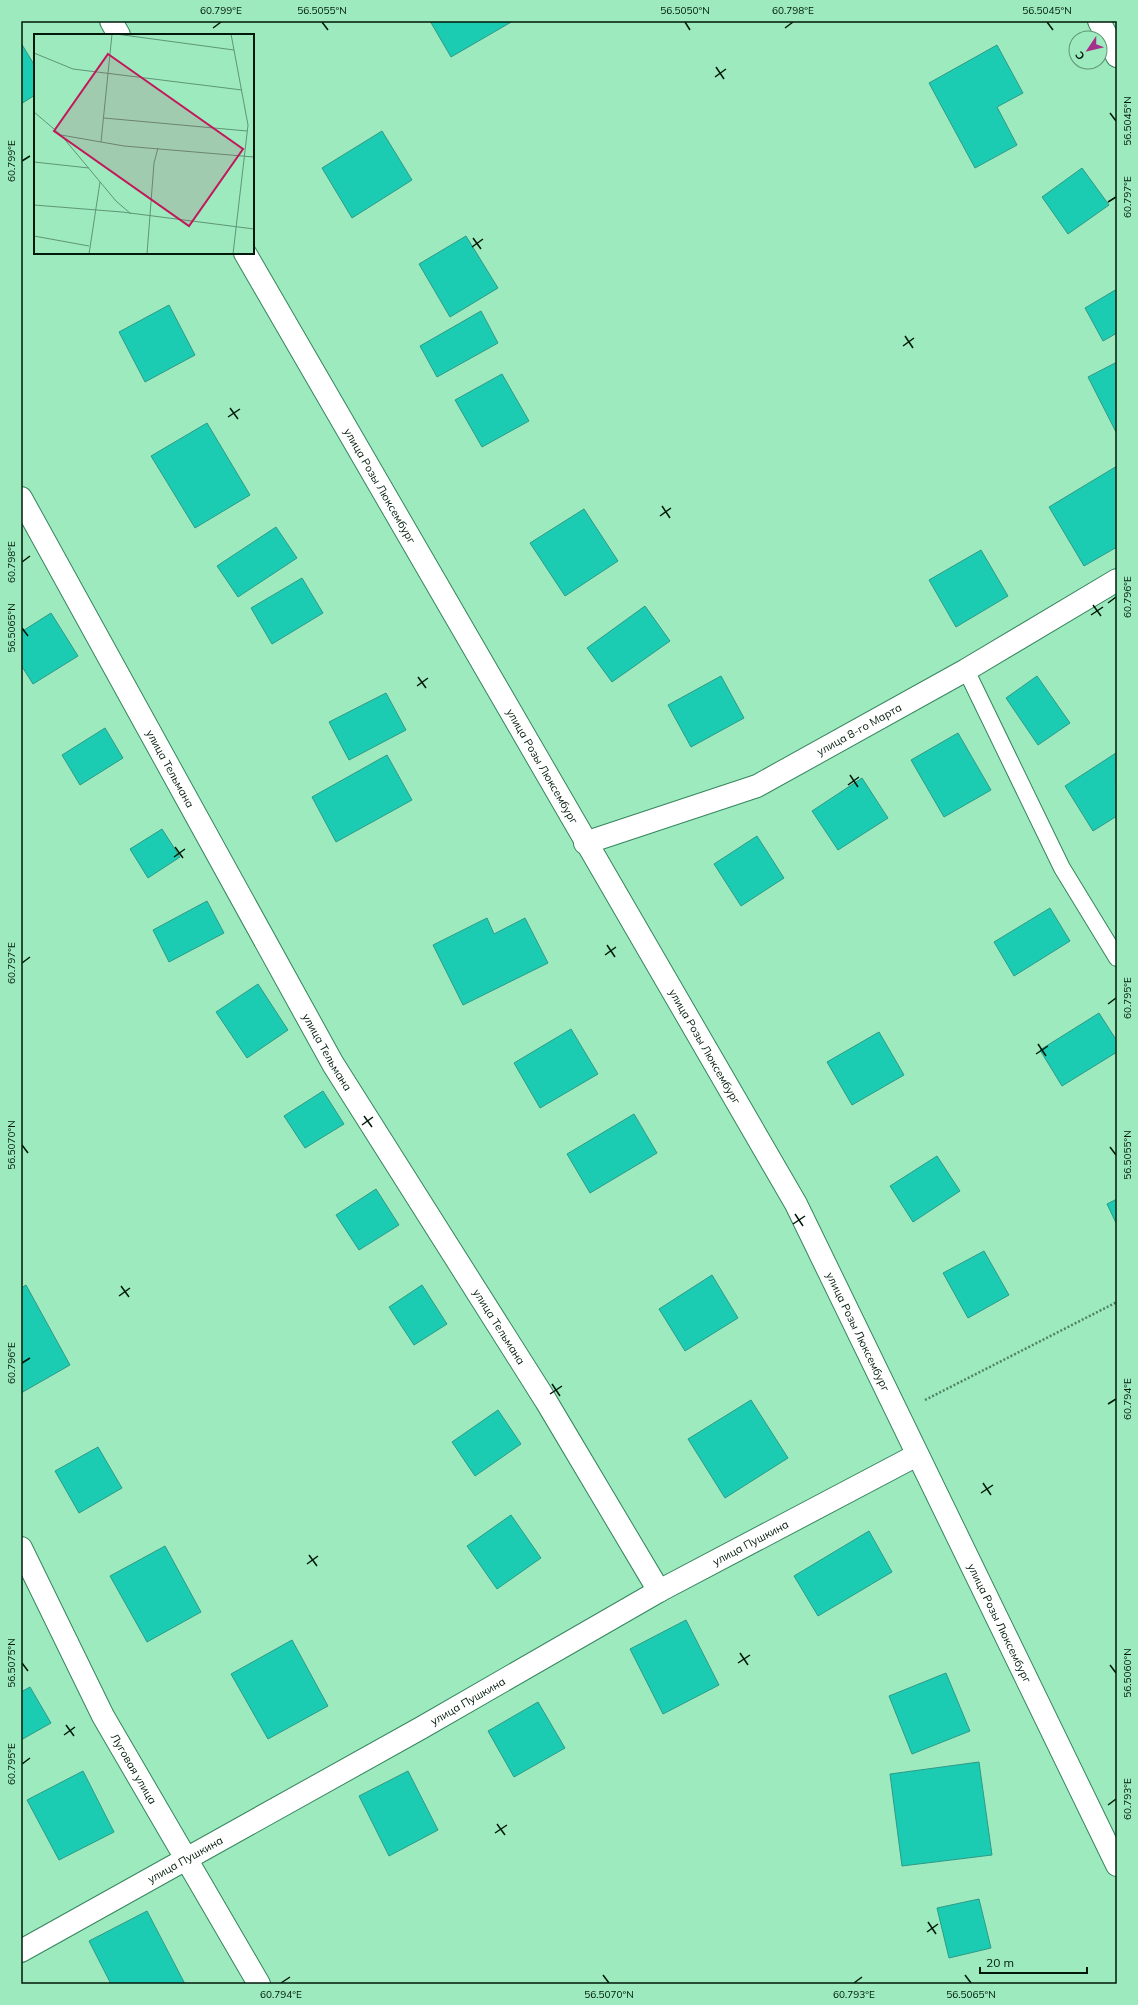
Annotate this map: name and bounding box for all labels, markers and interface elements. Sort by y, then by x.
text: 60.799°E [200,4,242,17]
text: 56.5055°N [297,4,347,17]
text: 56.5050°N [660,4,710,17]
text: 60.798°E [772,4,814,17]
text: 56.5045°N [1022,4,1072,17]
north arrow [1068,30,1108,70]
inset map [34,34,254,254]
text: С [1072,48,1088,63]
text: 56.5045°N [1121,96,1134,146]
text: 60.799°E [5,140,18,182]
text: 60.797°E [1121,176,1134,218]
street label: улица Розы Люксембург [341,426,419,546]
text: 60.798°E [5,541,18,583]
text: 60.796°E [1121,576,1134,618]
text: 56.5065°N [5,603,18,653]
street label: улица 8-го Марта [814,700,904,759]
street label: улица Розы Люксембург [503,706,581,826]
street label: улица Тельмана [143,727,197,810]
text: 60.797°E [5,942,18,984]
text: 60.795°E [1121,977,1134,1019]
street label: улица Розы Люксембург [666,986,744,1107]
street label: улица Тельмана [299,1011,355,1093]
text: 56.5070°N [5,1120,18,1170]
text: 56.5055°N [1121,1130,1134,1180]
street label: улица Розы Люксембург [823,1270,893,1394]
street label: улица Тельмана [470,1286,528,1367]
text: 60.796°E [5,1342,18,1384]
text: 60.794°E [1121,1378,1134,1420]
street label: улица Пушкина [710,1517,791,1569]
street label: улица Розы Люксембург [965,1561,1034,1685]
text: 56.5075°N [5,1638,18,1688]
text: 56.5060°N [1121,1648,1134,1698]
street label: улица Пушкина [428,1674,508,1728]
street label: Луговая улица [108,1731,160,1807]
text: 60.795°E [5,1743,18,1785]
text: 60.793°E [1121,1778,1134,1820]
street label: улица Пушкина [145,1833,225,1886]
scale bar [980,1949,1087,1975]
text: 20 m [986,1955,1014,1970]
text: 60.794°E [260,1988,302,2001]
text: 56.5070°N [584,1988,634,2001]
text: 60.793°E [833,1988,875,2001]
text: 56.5065°N [946,1988,996,2001]

